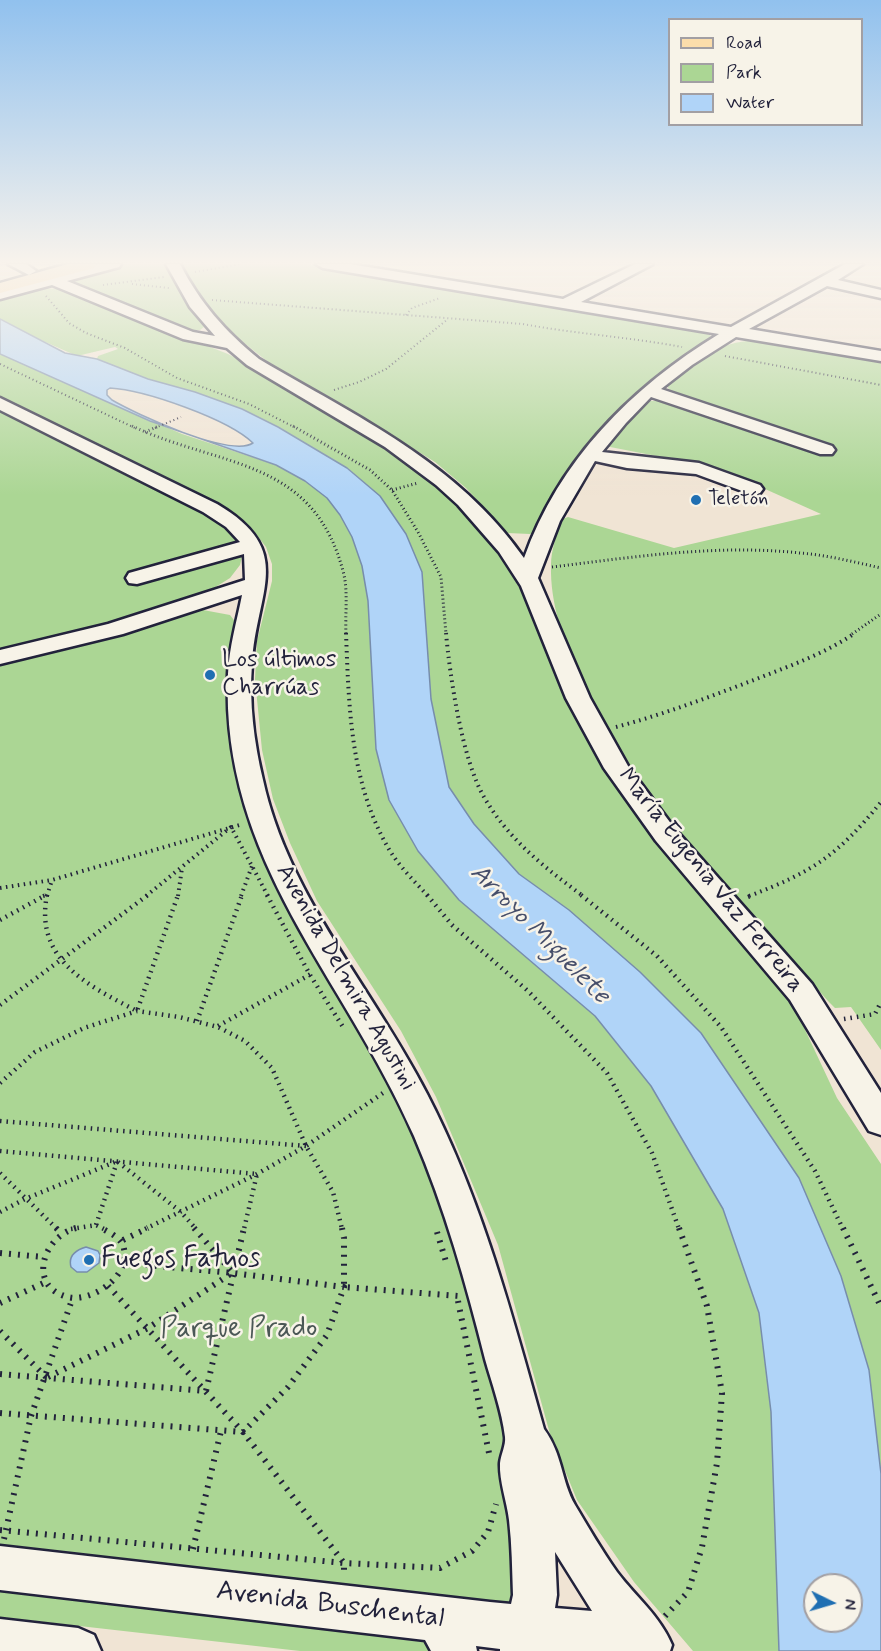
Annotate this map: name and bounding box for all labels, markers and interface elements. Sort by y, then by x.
legend [668,18,863,126]
text: Road [726,31,762,55]
text: Park [726,61,762,85]
text: Water [726,91,774,115]
place label: Teletón [708,488,768,512]
marker: Teletón [689,493,703,507]
place label: Los últimos Charrúas [222,647,337,703]
marker: Los últimos Charrúas [203,668,217,682]
street label: María Eugenia Vaz Ferreira [611,763,809,999]
water label: Arroyo Miguelete [462,858,616,1012]
street label: Avenida Delmira Agustini [268,860,422,1096]
place label: Fuegos Fatuos [101,1243,260,1277]
marker: Fuegos Fatuos [82,1253,96,1267]
park label: Parque Prado [161,1313,317,1347]
north arrow [803,1573,863,1633]
street label: Avenida Buschental [214,1575,446,1637]
text: N [839,1598,860,1611]

